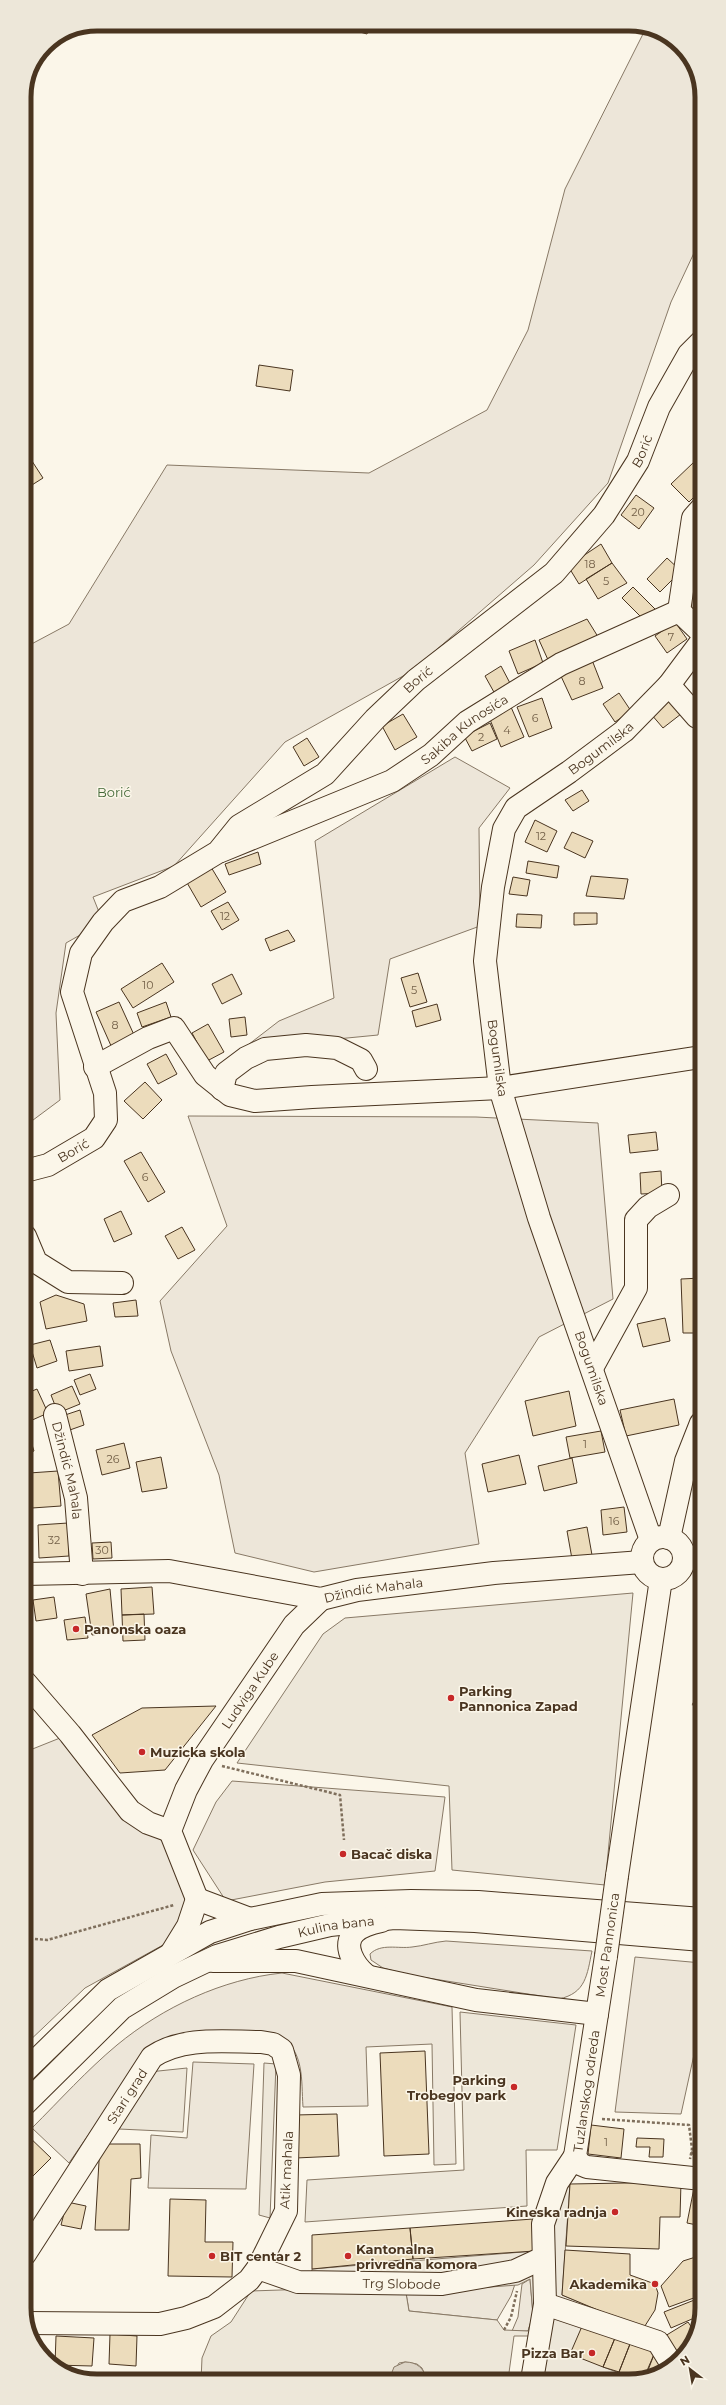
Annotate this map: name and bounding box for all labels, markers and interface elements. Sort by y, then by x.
street label: Borić [628,432,656,470]
house number: 20 [631,505,645,519]
house number: 18 [585,557,596,571]
house number: 5 [603,574,609,588]
house number: 7 [668,630,674,644]
street label: Borić [400,662,436,696]
house number: 8 [578,674,586,688]
street label: Sakiba Kunosića [418,691,511,768]
house number: 6 [532,711,539,725]
street label: Bogumilska [565,718,637,778]
house number: 4 [503,723,511,737]
house number: 2 [478,730,484,744]
park label: Borić [97,784,131,800]
house number: 12 [536,829,546,843]
house number: 12 [220,909,230,923]
house number: 10 [142,978,154,992]
house number: 5 [411,983,417,997]
house number: 8 [111,1018,119,1032]
street label: Bogumilska [485,1018,511,1098]
street label: Borić [55,1135,92,1166]
house number: 6 [142,1170,149,1184]
street label: Bogumilska [572,1328,612,1408]
street label: Džindić Mahala [49,1420,86,1520]
house number: 1 [583,1437,587,1451]
house number: 26 [107,1452,120,1466]
house number: 16 [609,1514,620,1528]
house number: 32 [48,1533,60,1547]
house number: 30 [95,1543,109,1557]
street label: Džindić Mahala [322,1574,424,1606]
place label: Panonska oaza [84,1621,186,1637]
marker: Panonska oaza [71,1624,81,1634]
street label: Ludviga Kube [218,1648,282,1732]
place label: Parking Pannonica Zapad [459,1683,578,1714]
marker: Parking Pannonica Zapad [446,1693,456,1703]
place label: Muzicka skola [150,1744,246,1760]
marker: Muzicka skola [137,1747,147,1757]
place label: Bacač diska [351,1846,432,1862]
marker: Bacač diska [338,1849,348,1859]
street label: Most Pannonica [592,1892,622,1998]
street label: Kulina bana [296,1912,375,1940]
street label: Tuzlanskog odreda [569,2029,603,2153]
street label: Stari grad [103,2065,151,2127]
place label: Parking Trobegov park [407,2072,506,2103]
marker: Parking Trobegov park [509,2082,519,2092]
street label: Atik mahala [276,2130,296,2210]
house number: 1 [604,2135,608,2149]
place label: Kineska radnja [506,2204,607,2220]
marker: Kineska radnja [610,2207,620,2217]
place label: Kantonalna privredna komora [356,2241,478,2272]
place label: BIT centar 2 [220,2248,301,2264]
marker: BIT centar 2 [207,2251,217,2261]
marker: Kantonalna privredna komora [343,2251,353,2261]
street label: Trg Slobode [363,2275,441,2292]
place label: Akademika [568,2276,647,2292]
marker: Akademika [650,2279,660,2289]
place label: Pizza Bar [521,2345,584,2361]
marker: Pizza Bar [587,2348,597,2358]
north arrow [670,2349,710,2389]
text: N [677,2352,692,2369]

